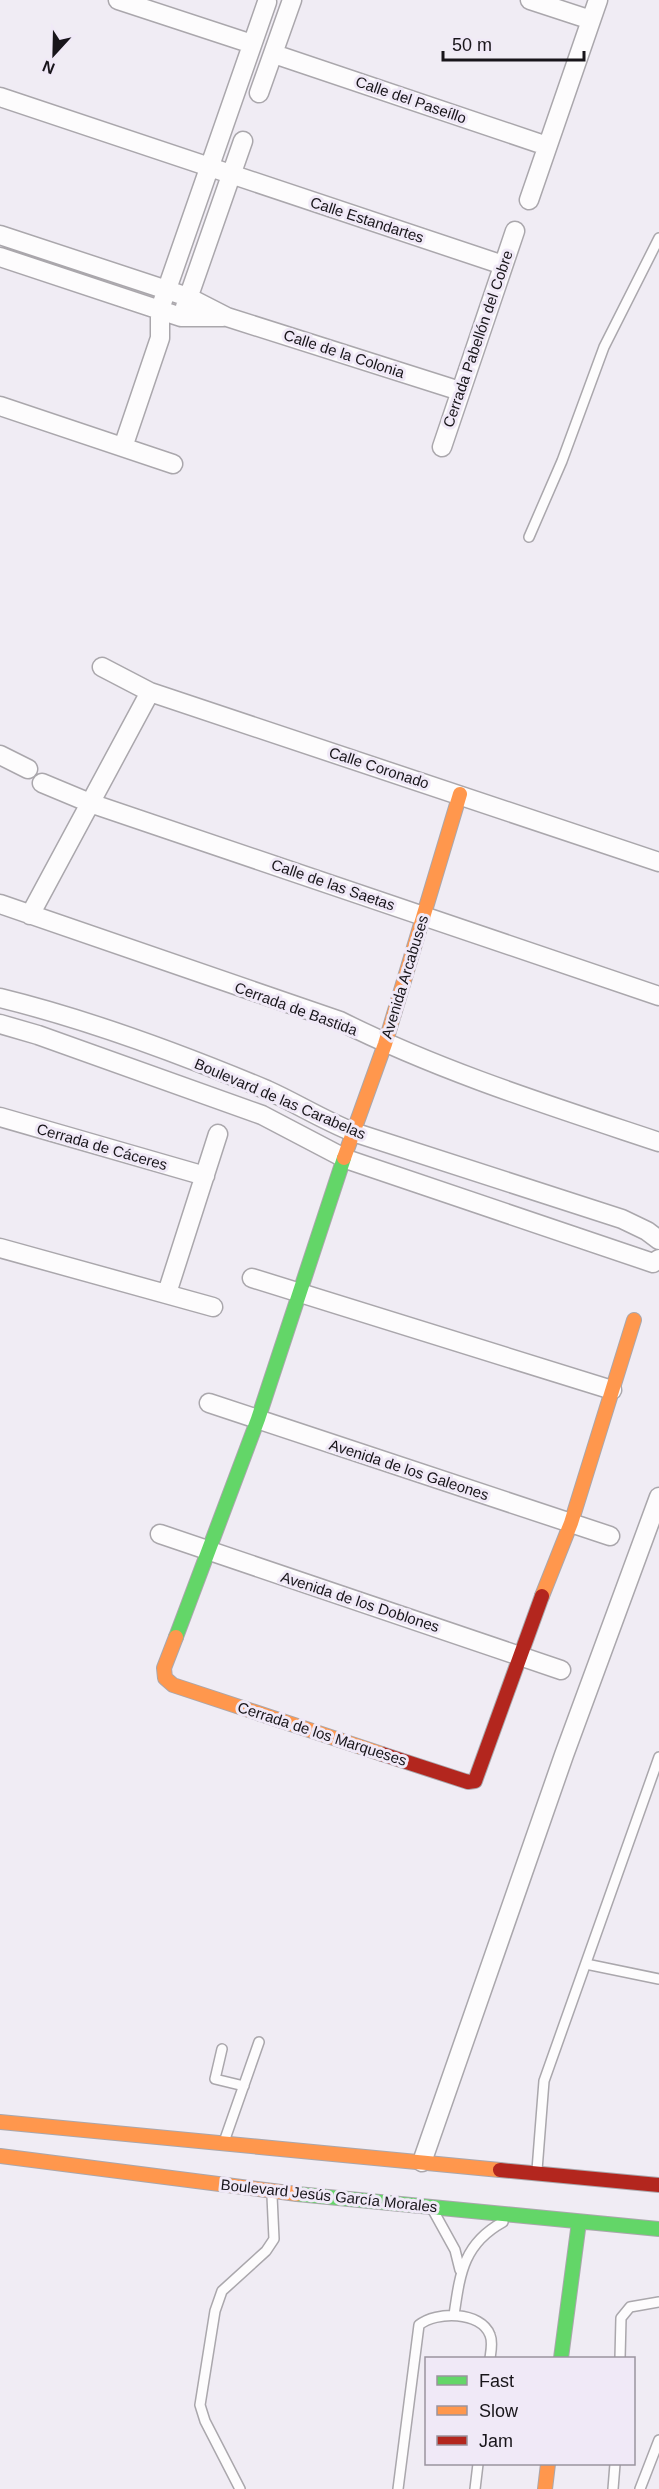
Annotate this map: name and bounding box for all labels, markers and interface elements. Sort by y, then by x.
north arrow [24,24,84,84]
scale bar [443,24,584,62]
text: 50 m [452,35,492,55]
text: N [40,57,57,77]
street label: Calle del Paseíllo [354,73,469,126]
street label: Calle Estandartes [308,193,426,246]
street label: Cerrada Pabellón del Cobre [439,248,516,430]
street label: Calle de la Colonia [282,326,407,381]
street label: Calle Coronado [327,743,431,792]
street label: Calle de las Saetas [269,855,397,914]
street label: Avenida Arcabuses [378,913,431,1041]
street label: Cerrada de Bastida [233,978,360,1039]
street label: Boulevard de las Carabelas [192,1055,368,1142]
street label: Cerrada de Cáceres [35,1120,169,1173]
street label: Avenida de los Galeones [327,1436,491,1503]
street label: Avenida de los Doblones [279,1568,442,1635]
street label: Cerrada de los Marqueses [235,1698,409,1769]
street label: Boulevard Jesús García Morales [220,2176,438,2215]
legend [425,2357,635,2465]
text: Fast [479,2371,514,2391]
text: Slow [479,2401,519,2421]
text: Jam [479,2431,513,2451]

